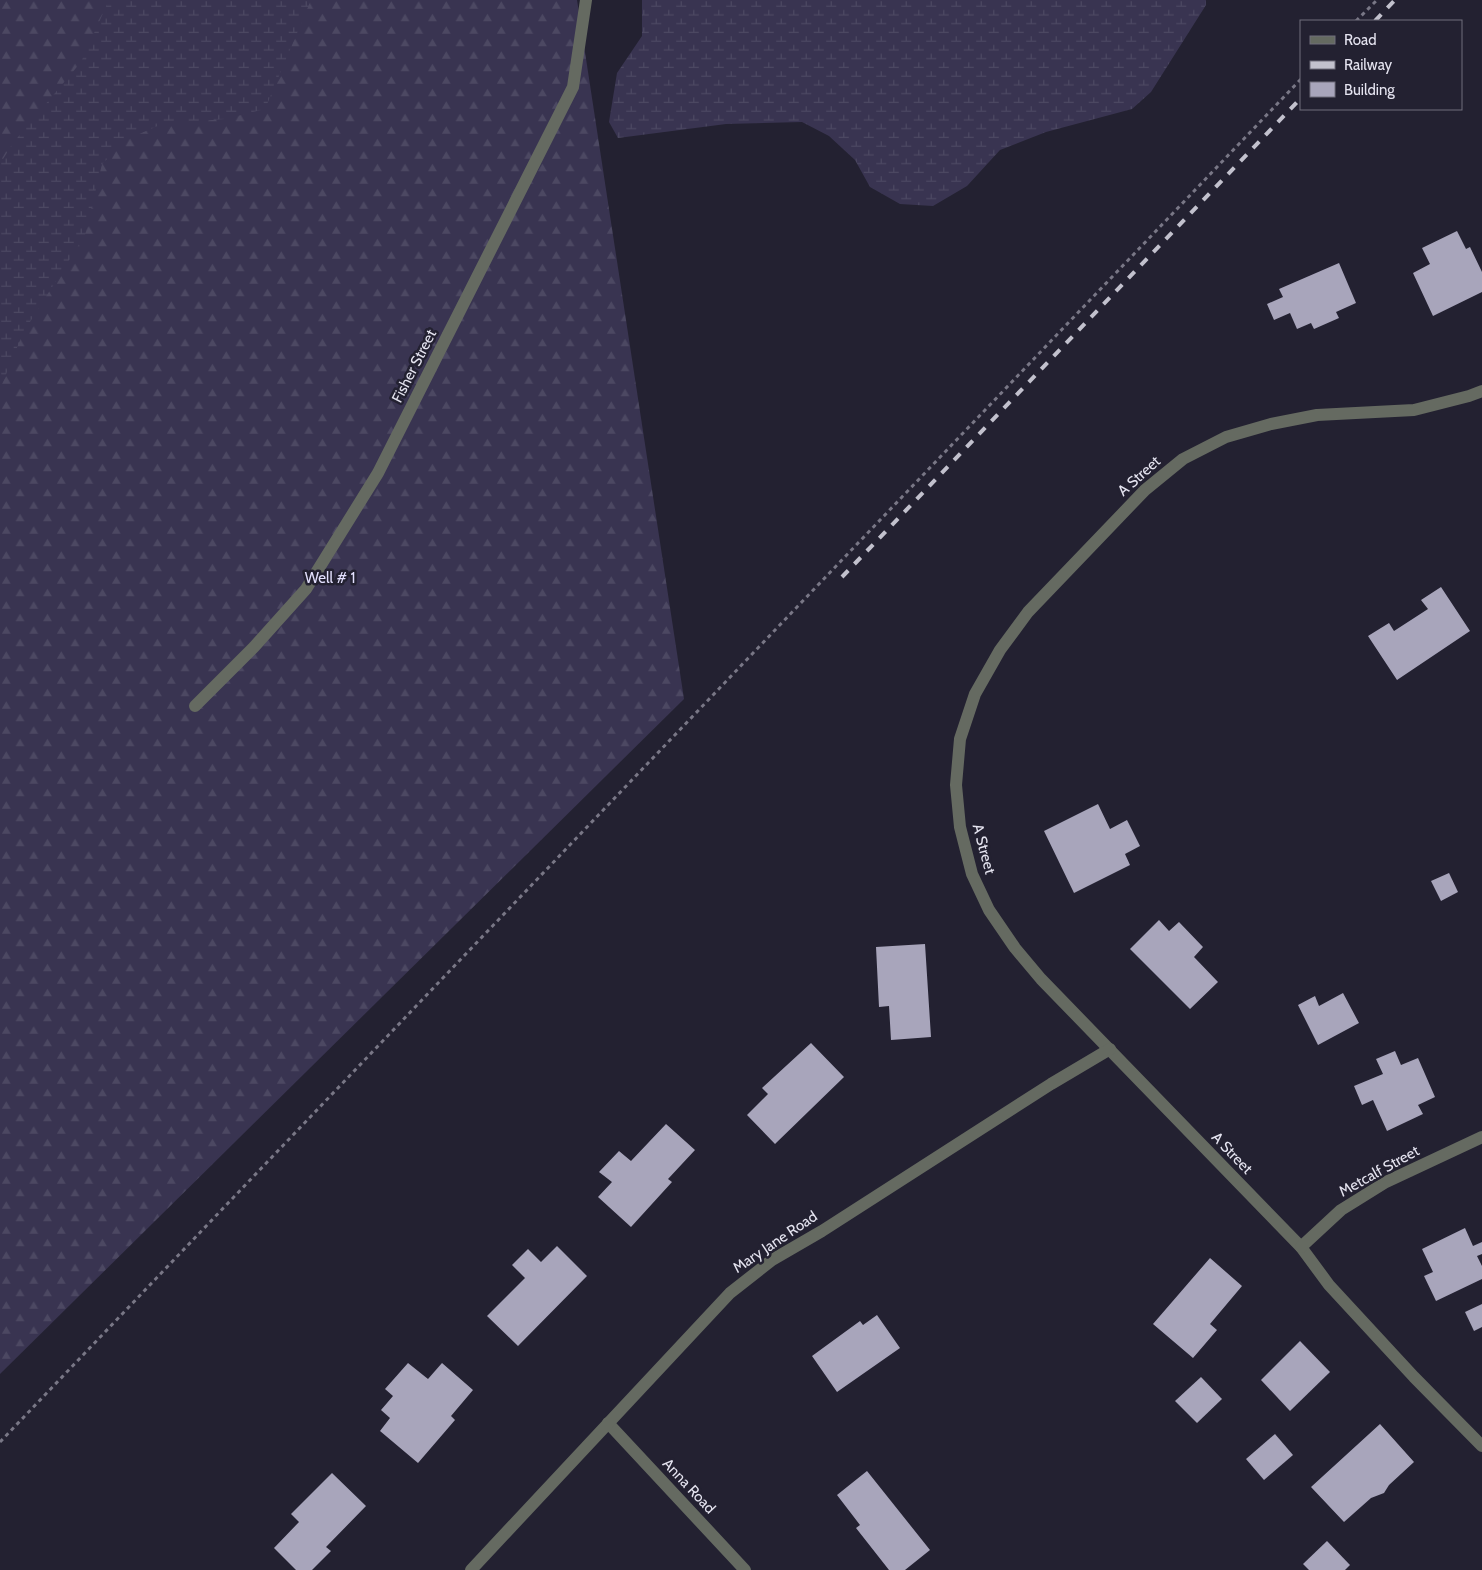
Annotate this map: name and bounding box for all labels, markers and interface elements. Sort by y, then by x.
legend [1300,20,1462,110]
text: Road [1344,31,1377,49]
text: Railway [1344,56,1393,74]
text: Building [1344,81,1395,99]
street label: Fisher Street [388,326,440,406]
street label: A Street [1114,452,1164,500]
park label: Well # 1 [305,569,355,587]
street label: A Street [969,822,999,876]
street label: A Street [1208,1128,1256,1178]
street label: Metcalf Street [1336,1142,1422,1200]
street label: Mary Jane Road [729,1207,821,1277]
street label: Anna Road [659,1455,719,1517]

